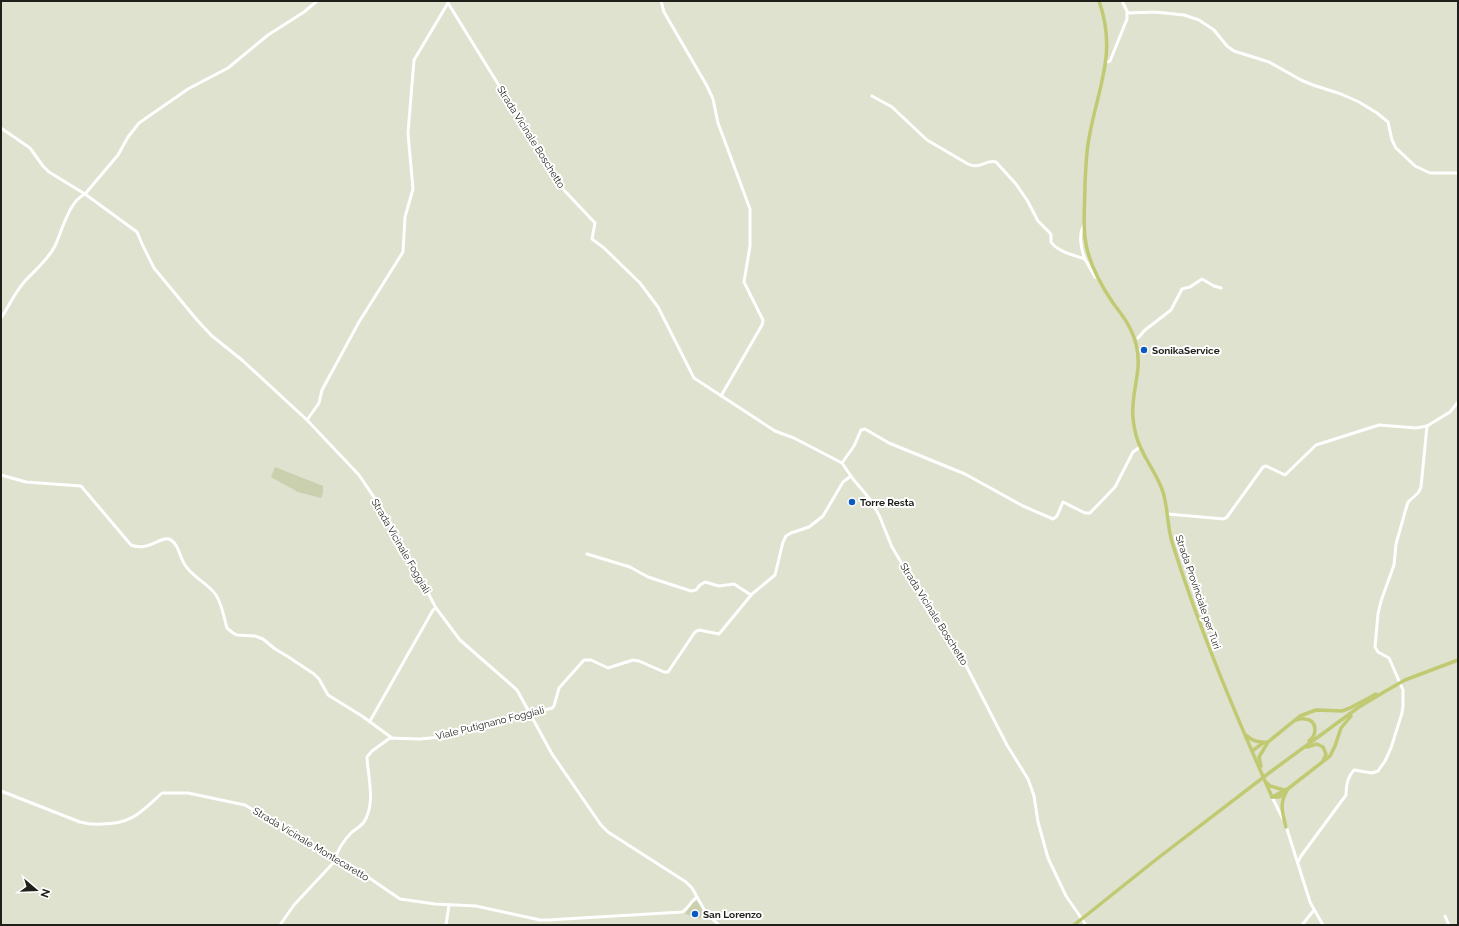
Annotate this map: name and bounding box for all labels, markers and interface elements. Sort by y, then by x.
street label: Strada Vicinale Boschetto [495,84,567,190]
marker: SonikaService [1139,345,1149,355]
place label: SonikaService [1152,345,1220,356]
street label: Strada Vicinale Foggiali [369,497,433,595]
marker: Torre Resta [847,497,857,507]
place label: Torre Resta [860,497,915,508]
street label: Strada Provinciale per Turi [1173,534,1223,650]
street label: Strada Vicinale Boschetto [898,561,970,667]
street label: Viale Putignano Foggiali [435,704,545,742]
street label: Strada Vicinale Montecaretto [251,805,371,883]
north arrow [16,870,56,910]
text: N [37,887,52,899]
marker: San Lorenzo [690,909,700,919]
place label: San Lorenzo [703,909,762,920]

